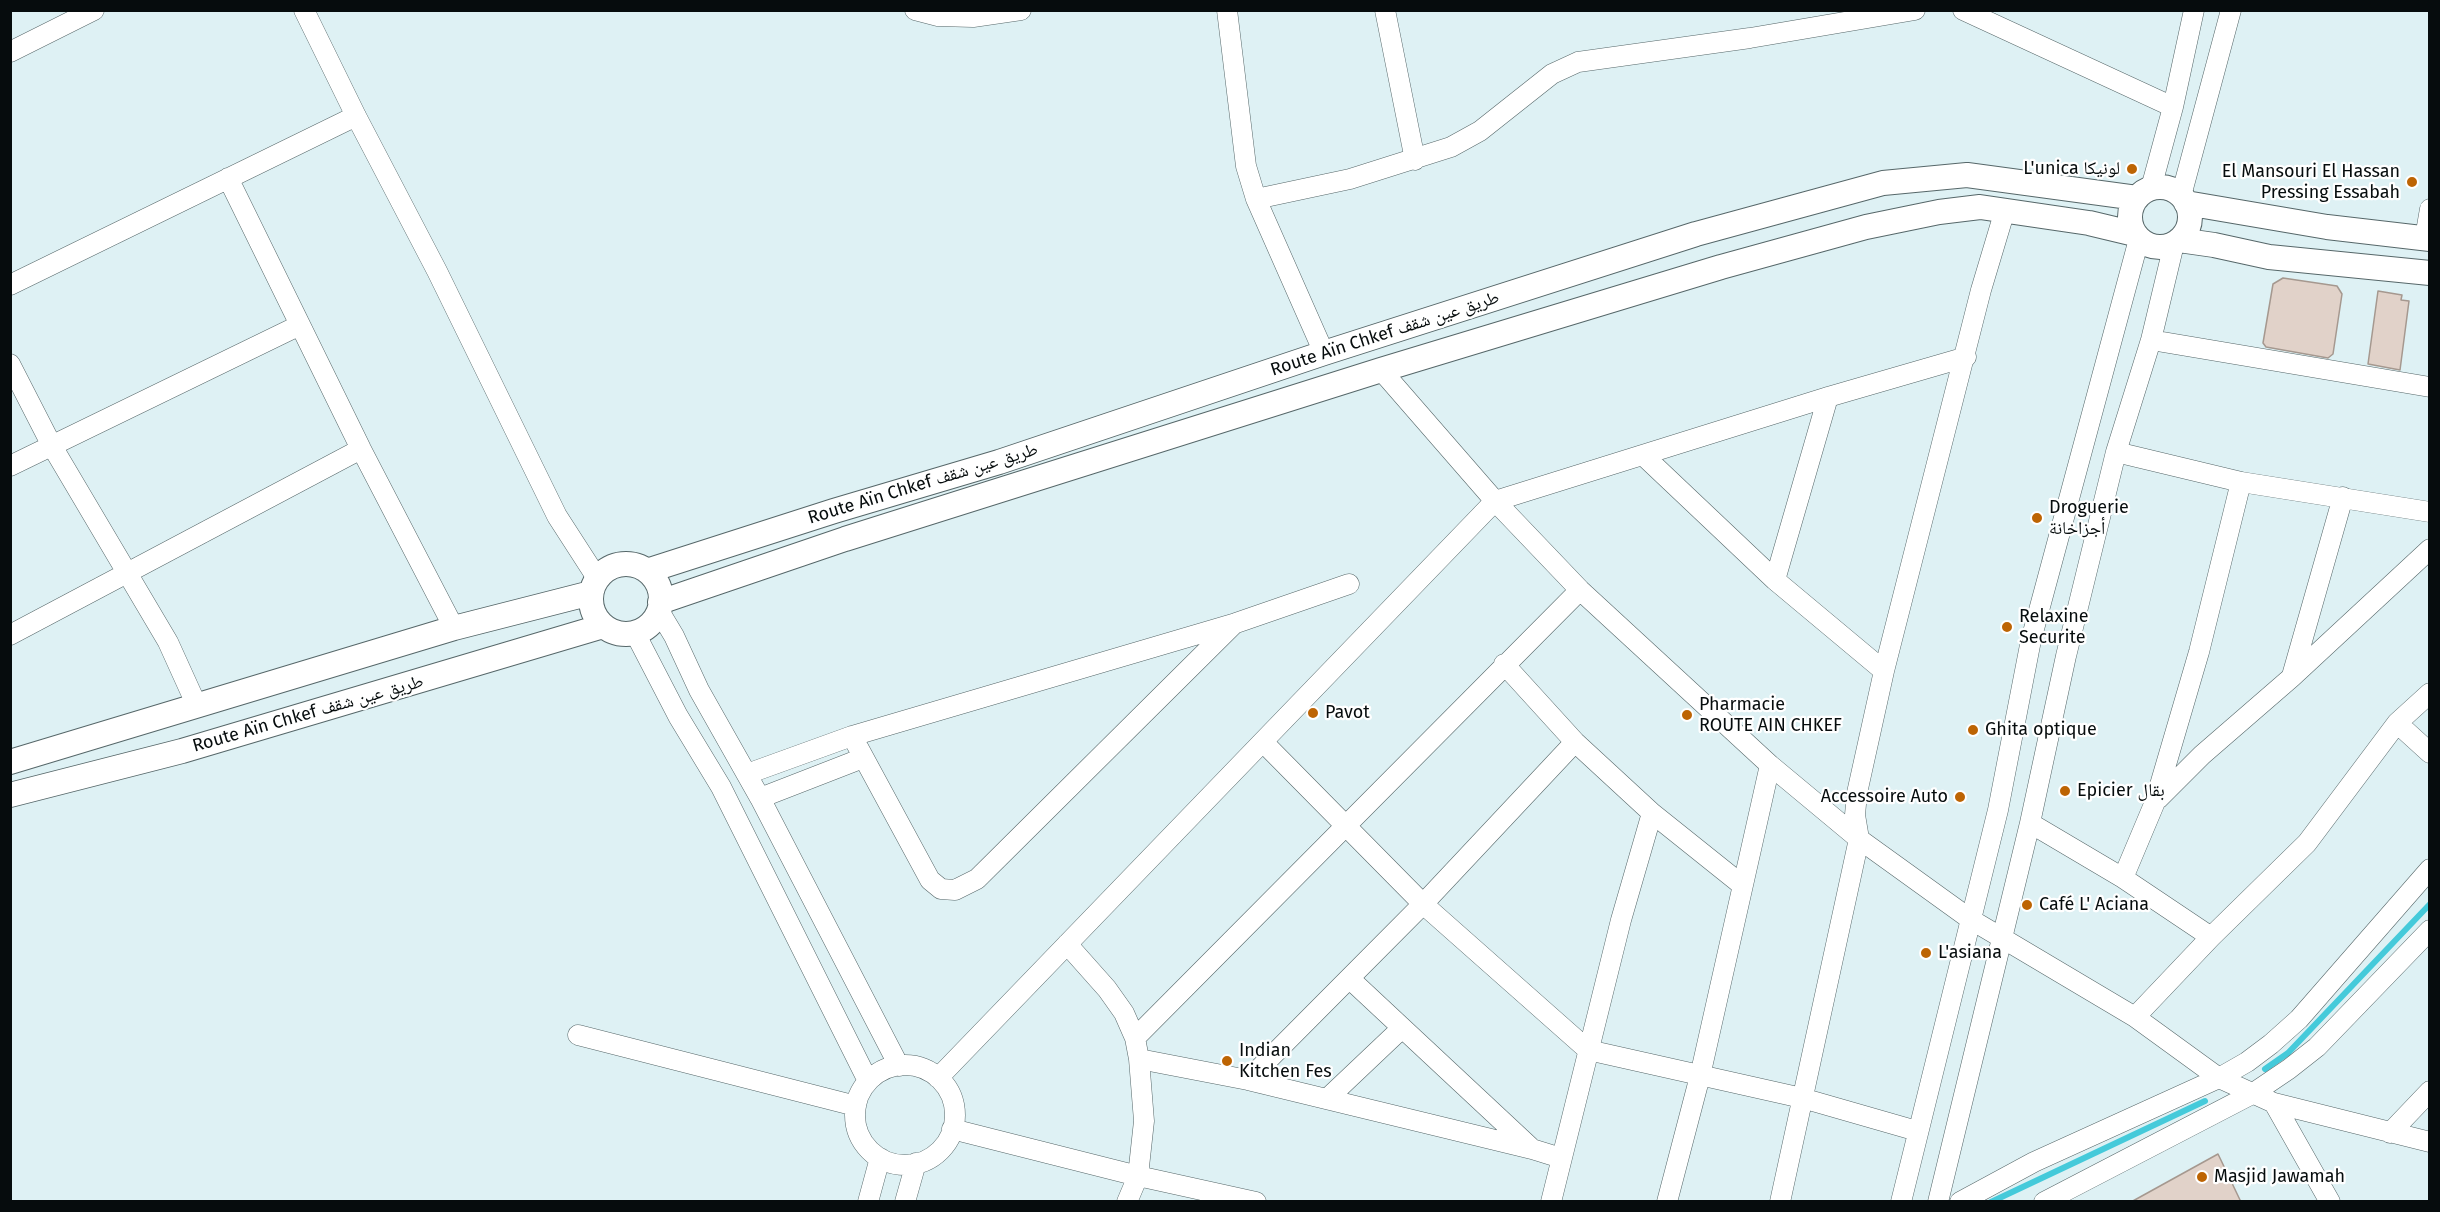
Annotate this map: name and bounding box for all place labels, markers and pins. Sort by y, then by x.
place label: L'unica لونيكا [2023,158,2120,180]
place label: El Mansouri El Hassan Pressing Essabah [2222,161,2400,204]
marker: L'unica لونيكا [2125,162,2139,176]
marker: El Mansouri El Hassan Pressing Essabah [2405,175,2419,189]
place label: Droguerie أجزاخانة [2049,497,2129,540]
marker: Droguerie أجزاخانة [2030,511,2044,525]
place label: Relaxine Securite [2019,606,2089,648]
marker: Relaxine Securite [2000,620,2014,634]
place label: Pharmacie ROUTE AIN CHKEF [1699,694,1842,736]
place label: Pavot [1325,702,1370,724]
marker: Pavot [1306,706,1320,720]
marker: Pharmacie ROUTE AIN CHKEF [1680,708,1694,722]
place label: Ghita optique [1985,719,2097,741]
marker: Ghita optique [1966,723,1980,737]
place label: Epicier بقال [2077,780,2165,802]
marker: Epicier بقال [2058,784,2072,798]
place label: Accessoire Auto [1821,786,1948,808]
marker: Accessoire Auto [1953,790,1967,804]
place label: Café L' Aciana [2039,894,2149,916]
marker: Café L' Aciana [2020,898,2034,912]
place label: L'asiana [1938,942,2002,964]
marker: L'asiana [1919,946,1933,960]
place label: Indian Kitchen Fes [1239,1040,1332,1082]
marker: Indian Kitchen Fes [1220,1054,1234,1068]
place label: Masjid Jawamah [2214,1166,2345,1188]
marker: Masjid Jawamah [2195,1170,2209,1184]

